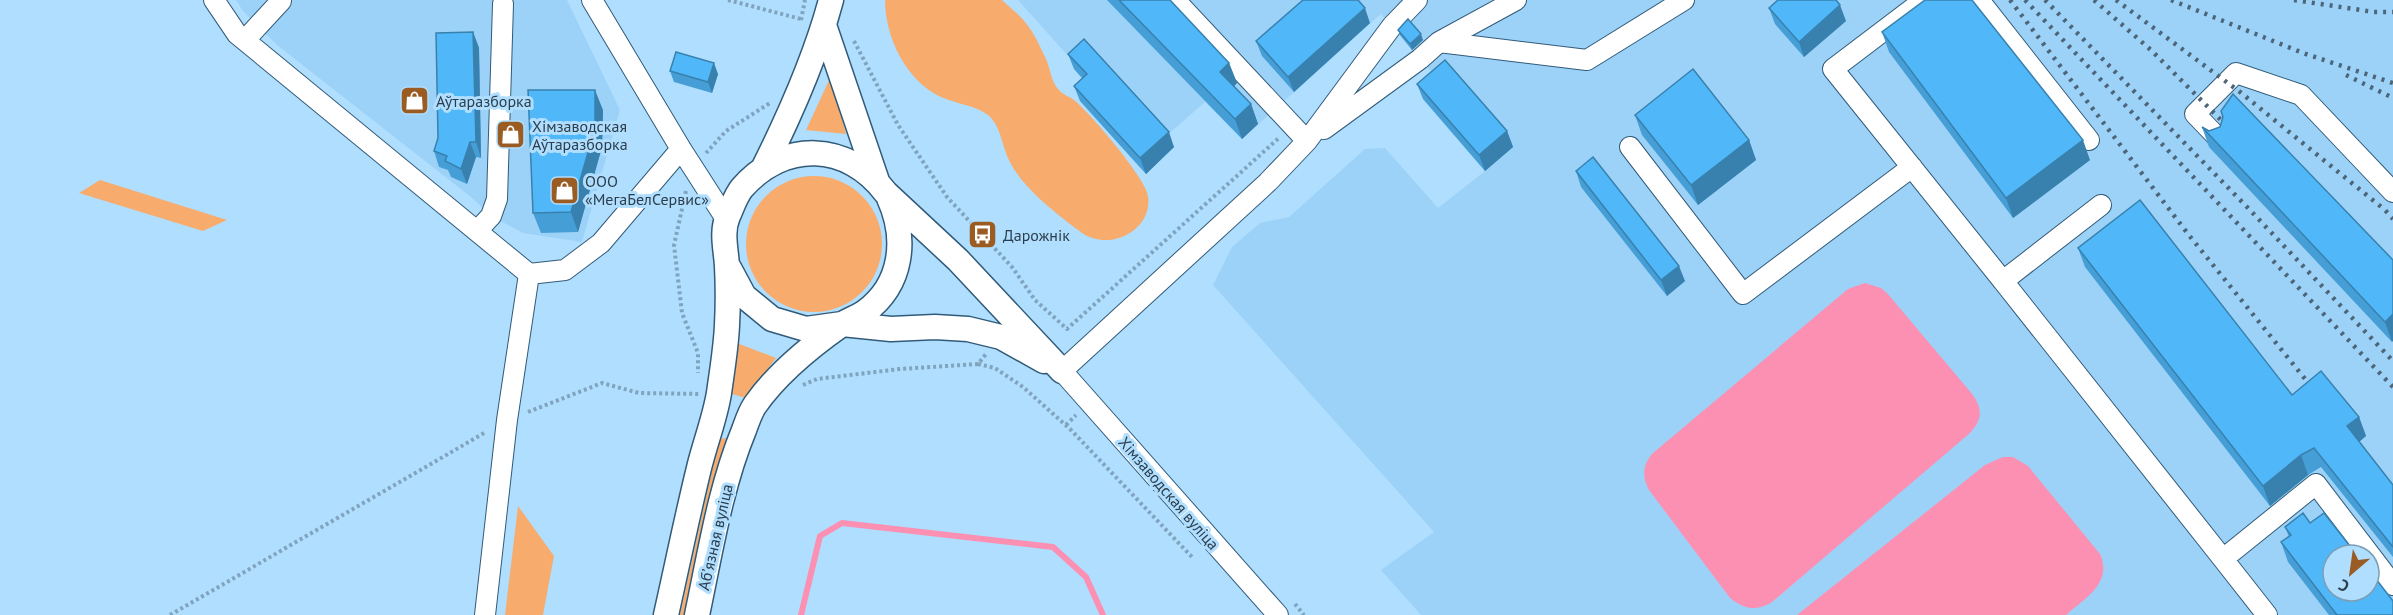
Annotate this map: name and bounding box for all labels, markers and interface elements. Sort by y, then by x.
shop icon: Аўтаразборка [399,85,431,117]
place label: Аўтаразборка [436,91,532,111]
place label: Хімзаводская Аўтаразборка [532,116,628,154]
shop icon: Хімзаводская Аўтаразборка [495,119,527,151]
place label: ООО «МегаБелСервис» [585,171,709,209]
shop icon: ООО «МегаБелСервис» [548,174,580,206]
bus stop icon: Дарожнік [966,219,998,251]
place label: Дарожнік [1003,225,1070,245]
street label: Хімзаводская вуліца [1114,432,1224,554]
street label: Абʼязная вуліца [693,482,737,592]
north arrow [2321,543,2381,603]
text: С [2335,575,2352,597]

